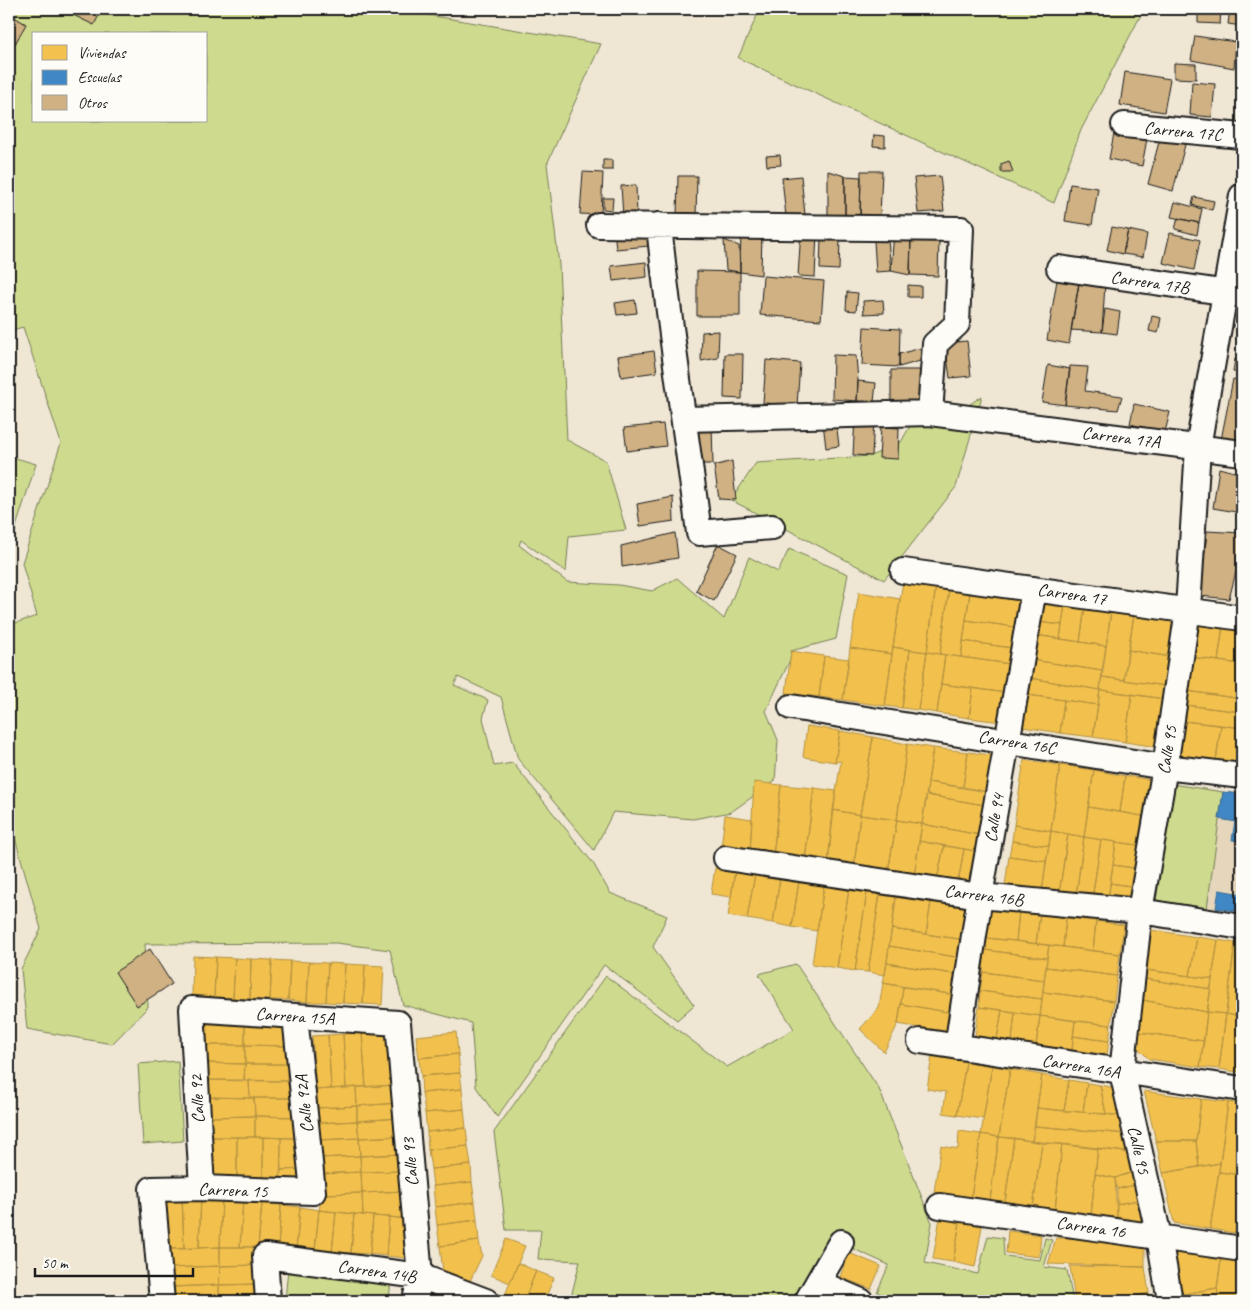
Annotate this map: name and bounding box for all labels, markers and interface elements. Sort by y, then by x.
legend [32,32,208,122]
text: Viviendas [78,44,127,63]
text: Escuelas [78,68,122,87]
text: Otros [78,94,108,113]
street label: Carrera 17C [1143,117,1225,146]
street label: Carrera 17B [1109,266,1192,299]
street label: Carrera 17A [1081,421,1162,453]
street label: Carrera 17 [1036,578,1109,610]
street label: Calle 95 [1152,723,1182,776]
street label: Carrera 16C [977,725,1060,759]
street label: Calle 94 [979,790,1009,844]
street label: Carrera 16B [943,879,1026,911]
street label: Carrera 15A [255,1002,336,1030]
street label: Carrera 16A [1040,1049,1122,1083]
street label: Calle 92 [185,1072,209,1124]
street label: Calle 92A [290,1073,318,1134]
street label: Calle 95 [1123,1124,1155,1177]
street label: Calle 93 [397,1135,423,1187]
street label: Carrera 15 [198,1178,269,1202]
street label: Carrera 16 [1055,1211,1128,1243]
scale bar [35,1245,192,1277]
text: 50 m [42,1254,69,1273]
street label: Carrera 14B [336,1255,419,1288]

